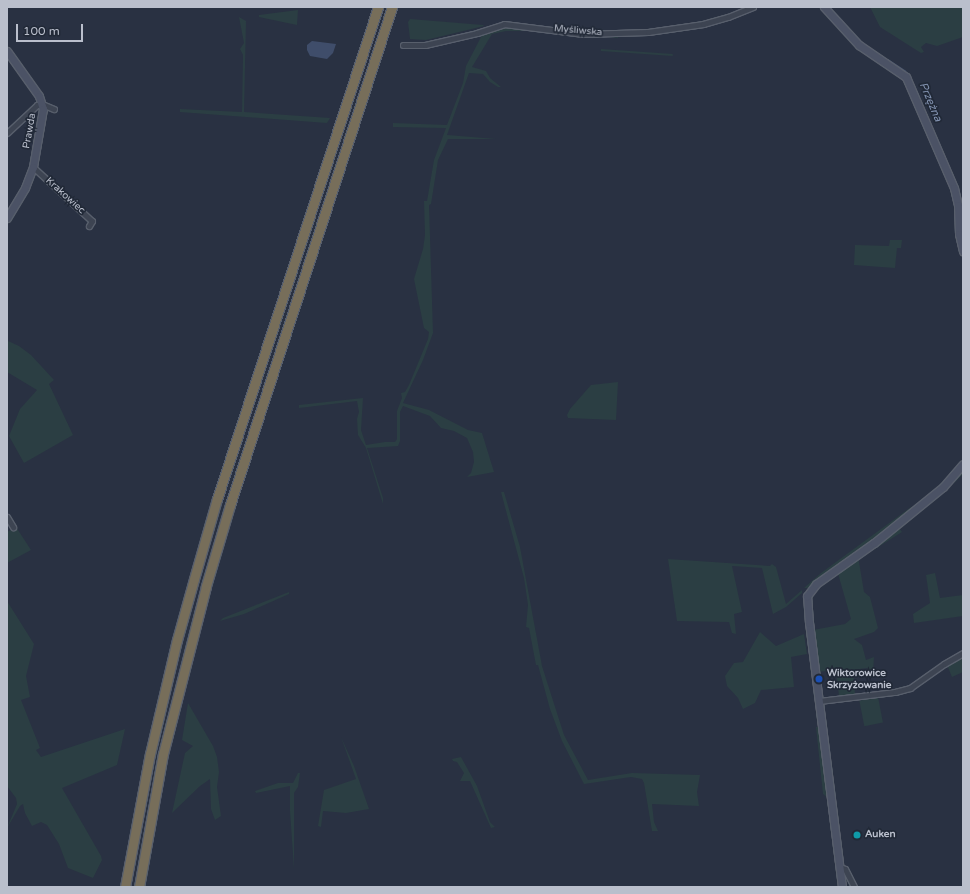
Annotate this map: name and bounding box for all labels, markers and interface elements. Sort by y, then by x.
scale bar [18,16,85,42]
street label: Myśliwska [553,23,603,39]
text: 100 m [23,24,60,38]
water label: Przężna [916,80,944,124]
street label: Prawda [21,112,39,150]
street label: Krakowiec [43,175,87,217]
place label: Wiktorowice Skrzyżowanie [827,667,891,690]
marker: Wiktorowice Skrzyżowanie [814,674,824,684]
place label: Auken [865,829,896,841]
marker: Auken [852,830,862,840]

